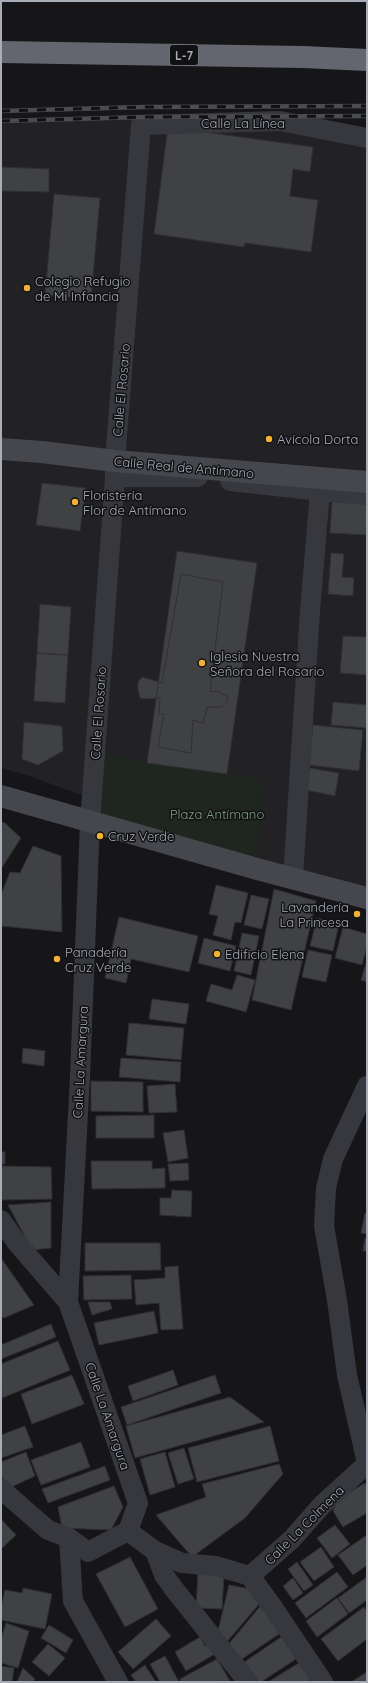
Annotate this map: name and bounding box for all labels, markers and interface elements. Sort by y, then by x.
road number: L-7 [170,45,198,65]
street label: Calle La Línea [201,115,285,131]
place label: Colegio Refugio de Mi Infancia [35,273,131,304]
marker: Colegio Refugio de Mi Infancia [22,283,32,293]
street label: Calle El Rosario [109,343,133,437]
place label: Avícola Dorta [277,431,358,447]
marker: Avícola Dorta [264,434,274,444]
street label: Calle Real de Antímano [113,453,255,481]
place label: Floristería Flor de Antímano [83,487,187,518]
marker: Floristería Flor de Antímano [70,497,80,507]
place label: Iglesia Nuestra Señora del Rosario [210,648,324,679]
marker: Iglesia Nuestra Señora del Rosario [197,658,207,668]
street label: Calle El Rosario [87,666,109,760]
park label: Plaza Antímano [170,806,264,822]
place label: Cruz Verde [108,828,174,844]
marker: Cruz Verde [95,831,105,841]
place label: Lavandería La Princesa [279,899,349,930]
marker: Lavandería La Princesa [352,909,362,919]
place label: Panadería Cruz Verde [65,944,131,975]
place label: Edificio Elena [225,946,304,962]
marker: Edificio Elena [212,949,222,959]
marker: Panadería Cruz Verde [52,954,62,964]
street label: Calle La Amargura [69,1005,91,1119]
street label: Calle La Amargura [82,1360,134,1472]
street label: Calle La Colmena [261,1482,347,1568]

